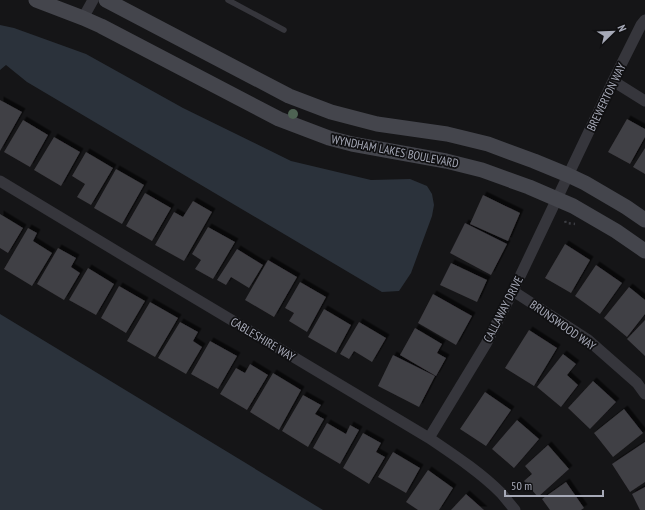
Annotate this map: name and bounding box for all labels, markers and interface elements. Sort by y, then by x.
north arrow [593,12,633,52]
text: N [615,23,630,34]
street label: BREWERTON WAY [583,60,629,133]
street label: WYNDHAM LAKES BOULEVARD [330,131,460,171]
street label: CALLAWAY DRIVE [480,273,526,345]
street label: BRUNSWOOD WAY [527,297,599,354]
street label: CABLESHIRE WAY [228,314,298,364]
scale bar [505,472,603,498]
text: 50 m [511,478,532,493]

